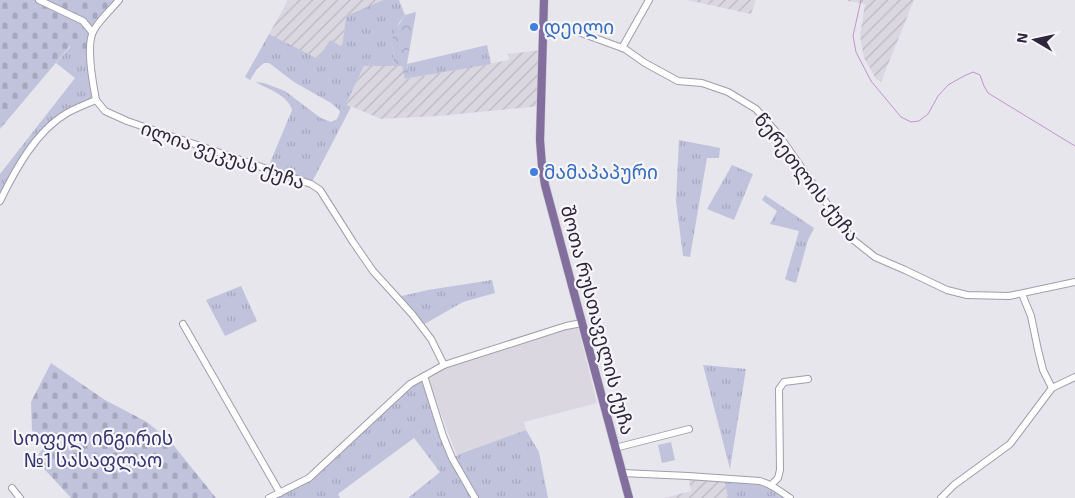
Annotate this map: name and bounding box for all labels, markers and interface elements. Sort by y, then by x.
place label: დეილი [544,15,614,40]
north arrow [1010,15,1060,65]
marker: დეილი [528,21,540,33]
text: N [1012,32,1031,44]
street label: წერეთლის ქუჩა [748,108,865,247]
street label: ილია ვეკუას ქუჩა [137,116,308,195]
place label: მამაპაპური [544,160,658,184]
marker: მამაპაპური [528,166,540,178]
street label: შოთა რუსთაველის ქუჩა [555,203,640,438]
park label: სოფელ ინგირის №1 სასაფლაო [13,426,173,473]

